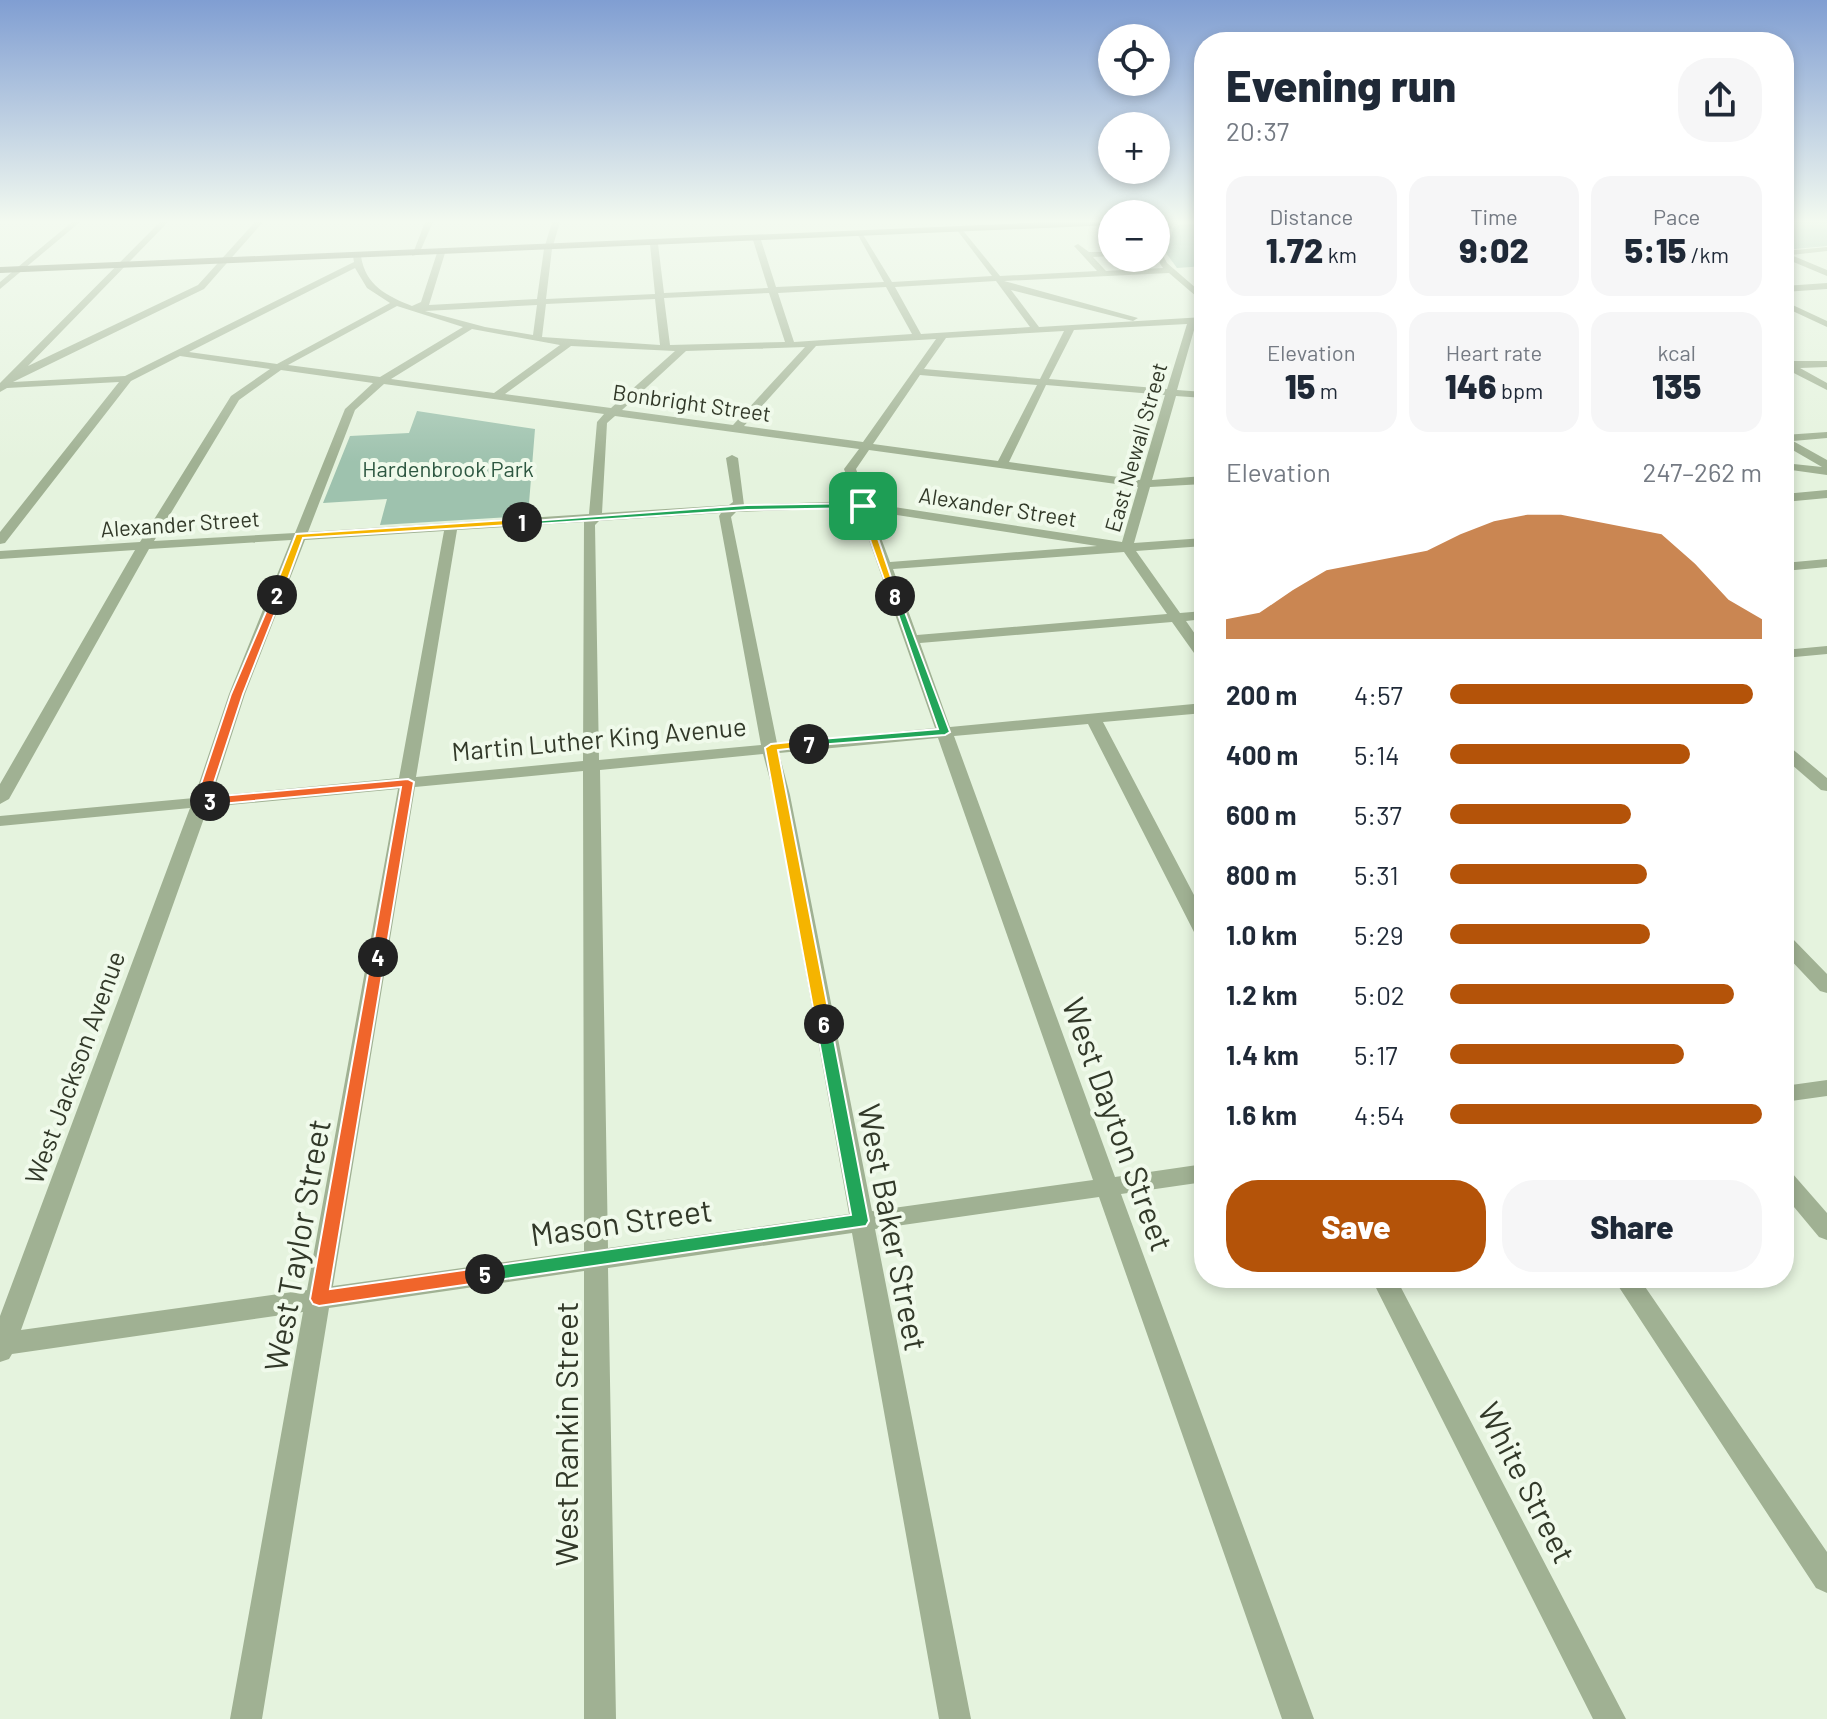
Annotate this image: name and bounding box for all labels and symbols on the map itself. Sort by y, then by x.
street label: East Newall Street [1098,359,1172,535]
street label: Bonbright Street [611,378,773,426]
park label: Hardenbrook Park [362,455,534,481]
pin [829,472,897,540]
street label: Alexander Street [917,481,1079,531]
pin: 1 [502,502,542,542]
street label: Alexander Street [100,504,260,542]
pin: 2 [257,575,297,615]
pin: 8 [875,576,915,616]
street label: Martin Luther King Avenue [450,710,748,766]
pin: 7 [789,724,829,764]
pin: 3 [190,781,230,821]
pin: 4 [358,937,398,977]
street label: West Jackson Avenue [17,946,131,1188]
street label: West Dayton Street [1056,992,1182,1256]
pin: 6 [804,1004,844,1044]
street label: West Baker Street [851,1100,937,1354]
street label: West Taylor Street [255,1116,337,1374]
street label: Mason Street [528,1189,714,1253]
pin: 5 [465,1254,505,1294]
street label: West Rankin Street [546,1301,584,1567]
street label: White Street [1471,1395,1585,1569]

